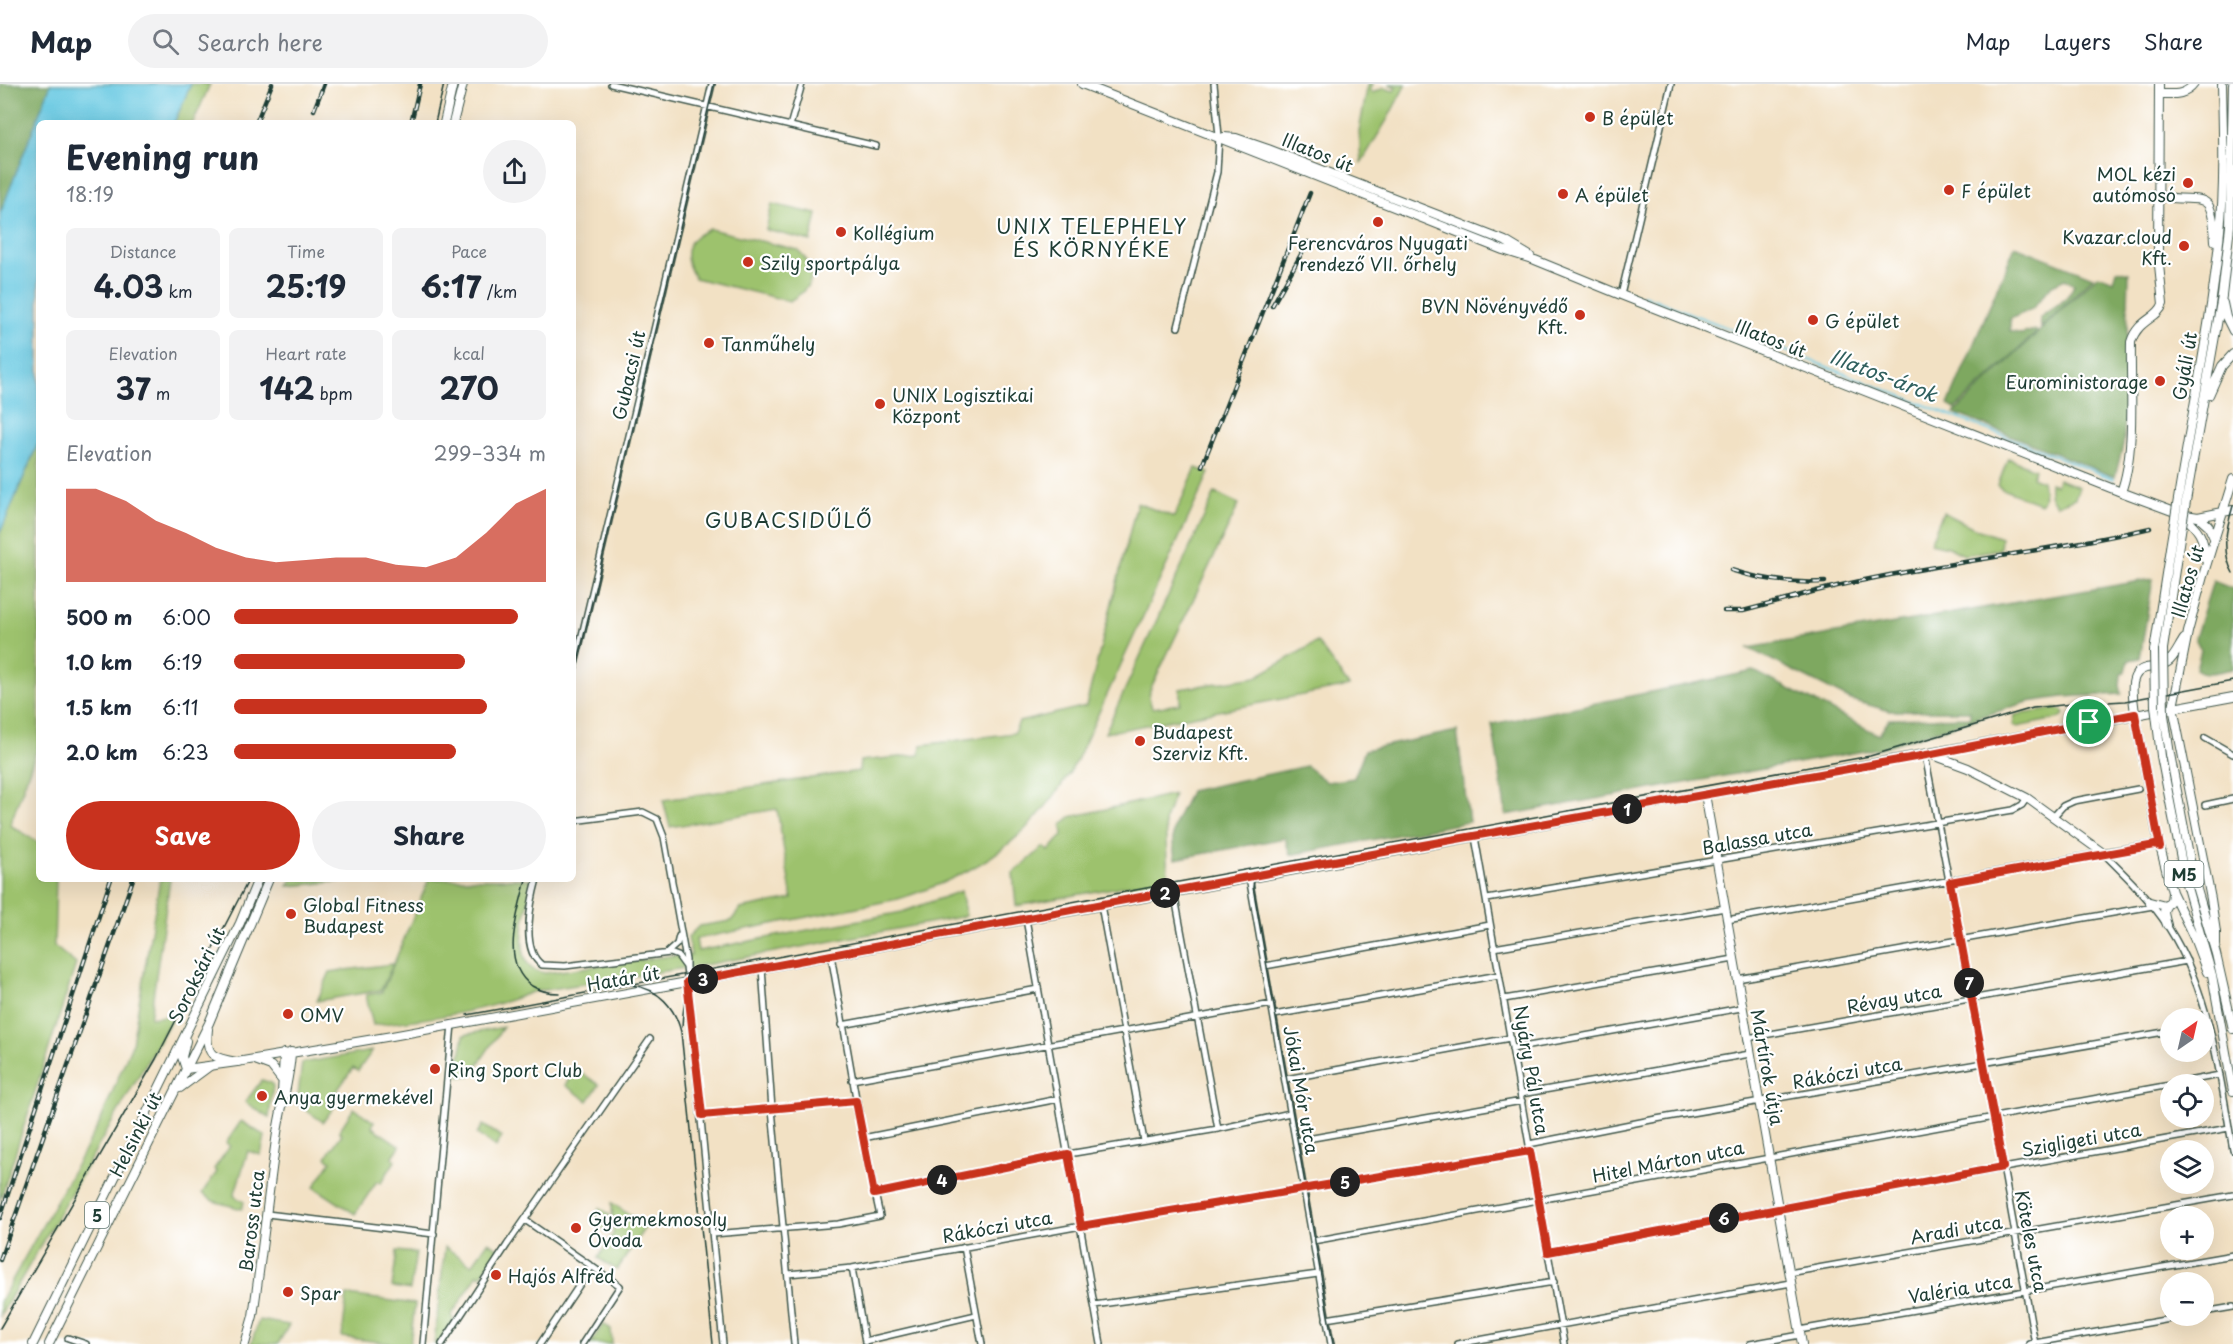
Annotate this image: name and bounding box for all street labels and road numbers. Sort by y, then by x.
street label: Illatos út [1278,125,1358,179]
street label: Illatos út [1731,312,1811,364]
street label: Gubacsi út [605,328,651,422]
street label: Gyáli út [2165,330,2203,402]
street label: Illatos út [2164,541,2210,621]
street label: Balassa utca [1700,815,1815,861]
road number: M5 [2164,861,2204,887]
street label: Soroksári út [161,922,231,1028]
street label: Határ út [585,958,661,998]
street label: Révay utca [1845,976,1944,1020]
street label: Nyáry Pál utca [1507,1003,1557,1138]
street label: Mártírok útja [1745,1007,1792,1127]
street label: Jókai Mór utca [1277,1024,1327,1157]
street label: Rákóczi utca [1790,1049,1905,1095]
street label: Helsinki út [102,1087,168,1181]
street label: Szigligeti utca [2019,1115,2144,1163]
street label: Hitel Márton utca [1590,1133,1747,1189]
street label: Baross utca [231,1168,271,1274]
street label: Köteles utca [2009,1188,2055,1295]
road number: 5 [85,1202,109,1228]
street label: Rákóczi utca [940,1203,1055,1249]
street label: Aradi utca [1908,1207,2005,1250]
street label: Valéria utca [1906,1266,2014,1310]

